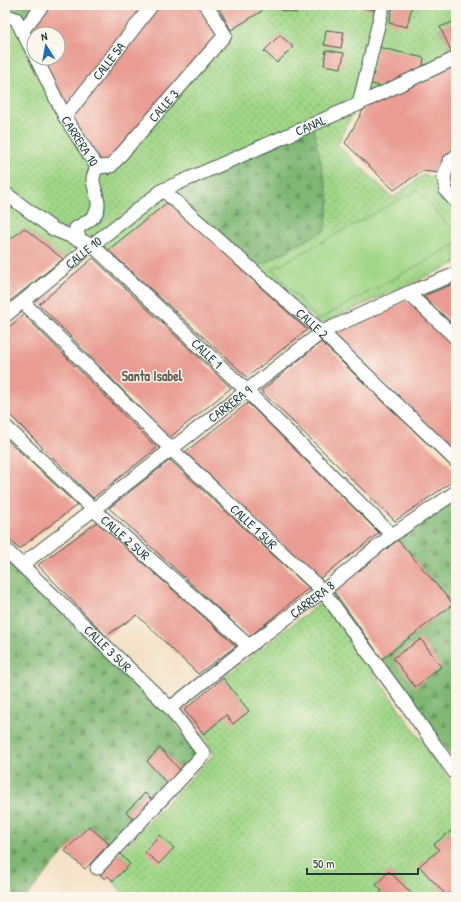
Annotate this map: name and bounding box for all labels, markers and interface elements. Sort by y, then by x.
north arrow [26,26,66,66]
text: N [40,29,48,44]
street label: CALLE 5A [88,38,129,84]
street label: CALLE 3 [144,85,183,126]
street label: CANAL [292,111,329,140]
street label: CARRERA 10 [57,112,103,170]
street label: CALLE 10 [61,232,106,273]
street label: CALLE 2 [292,304,332,343]
street label: CALLE 1 [187,334,227,373]
district label: Santa Isabel [122,366,183,385]
street label: CARRERA 9 [204,381,256,426]
street label: CALLE 1 SUR [226,500,282,553]
street label: CALLE 2 SUR [97,511,154,564]
street label: CARRERA 8 [286,576,339,622]
street label: CALLE 3 SUR [80,621,136,676]
scale bar [307,850,418,876]
text: 50 m [313,855,334,872]

